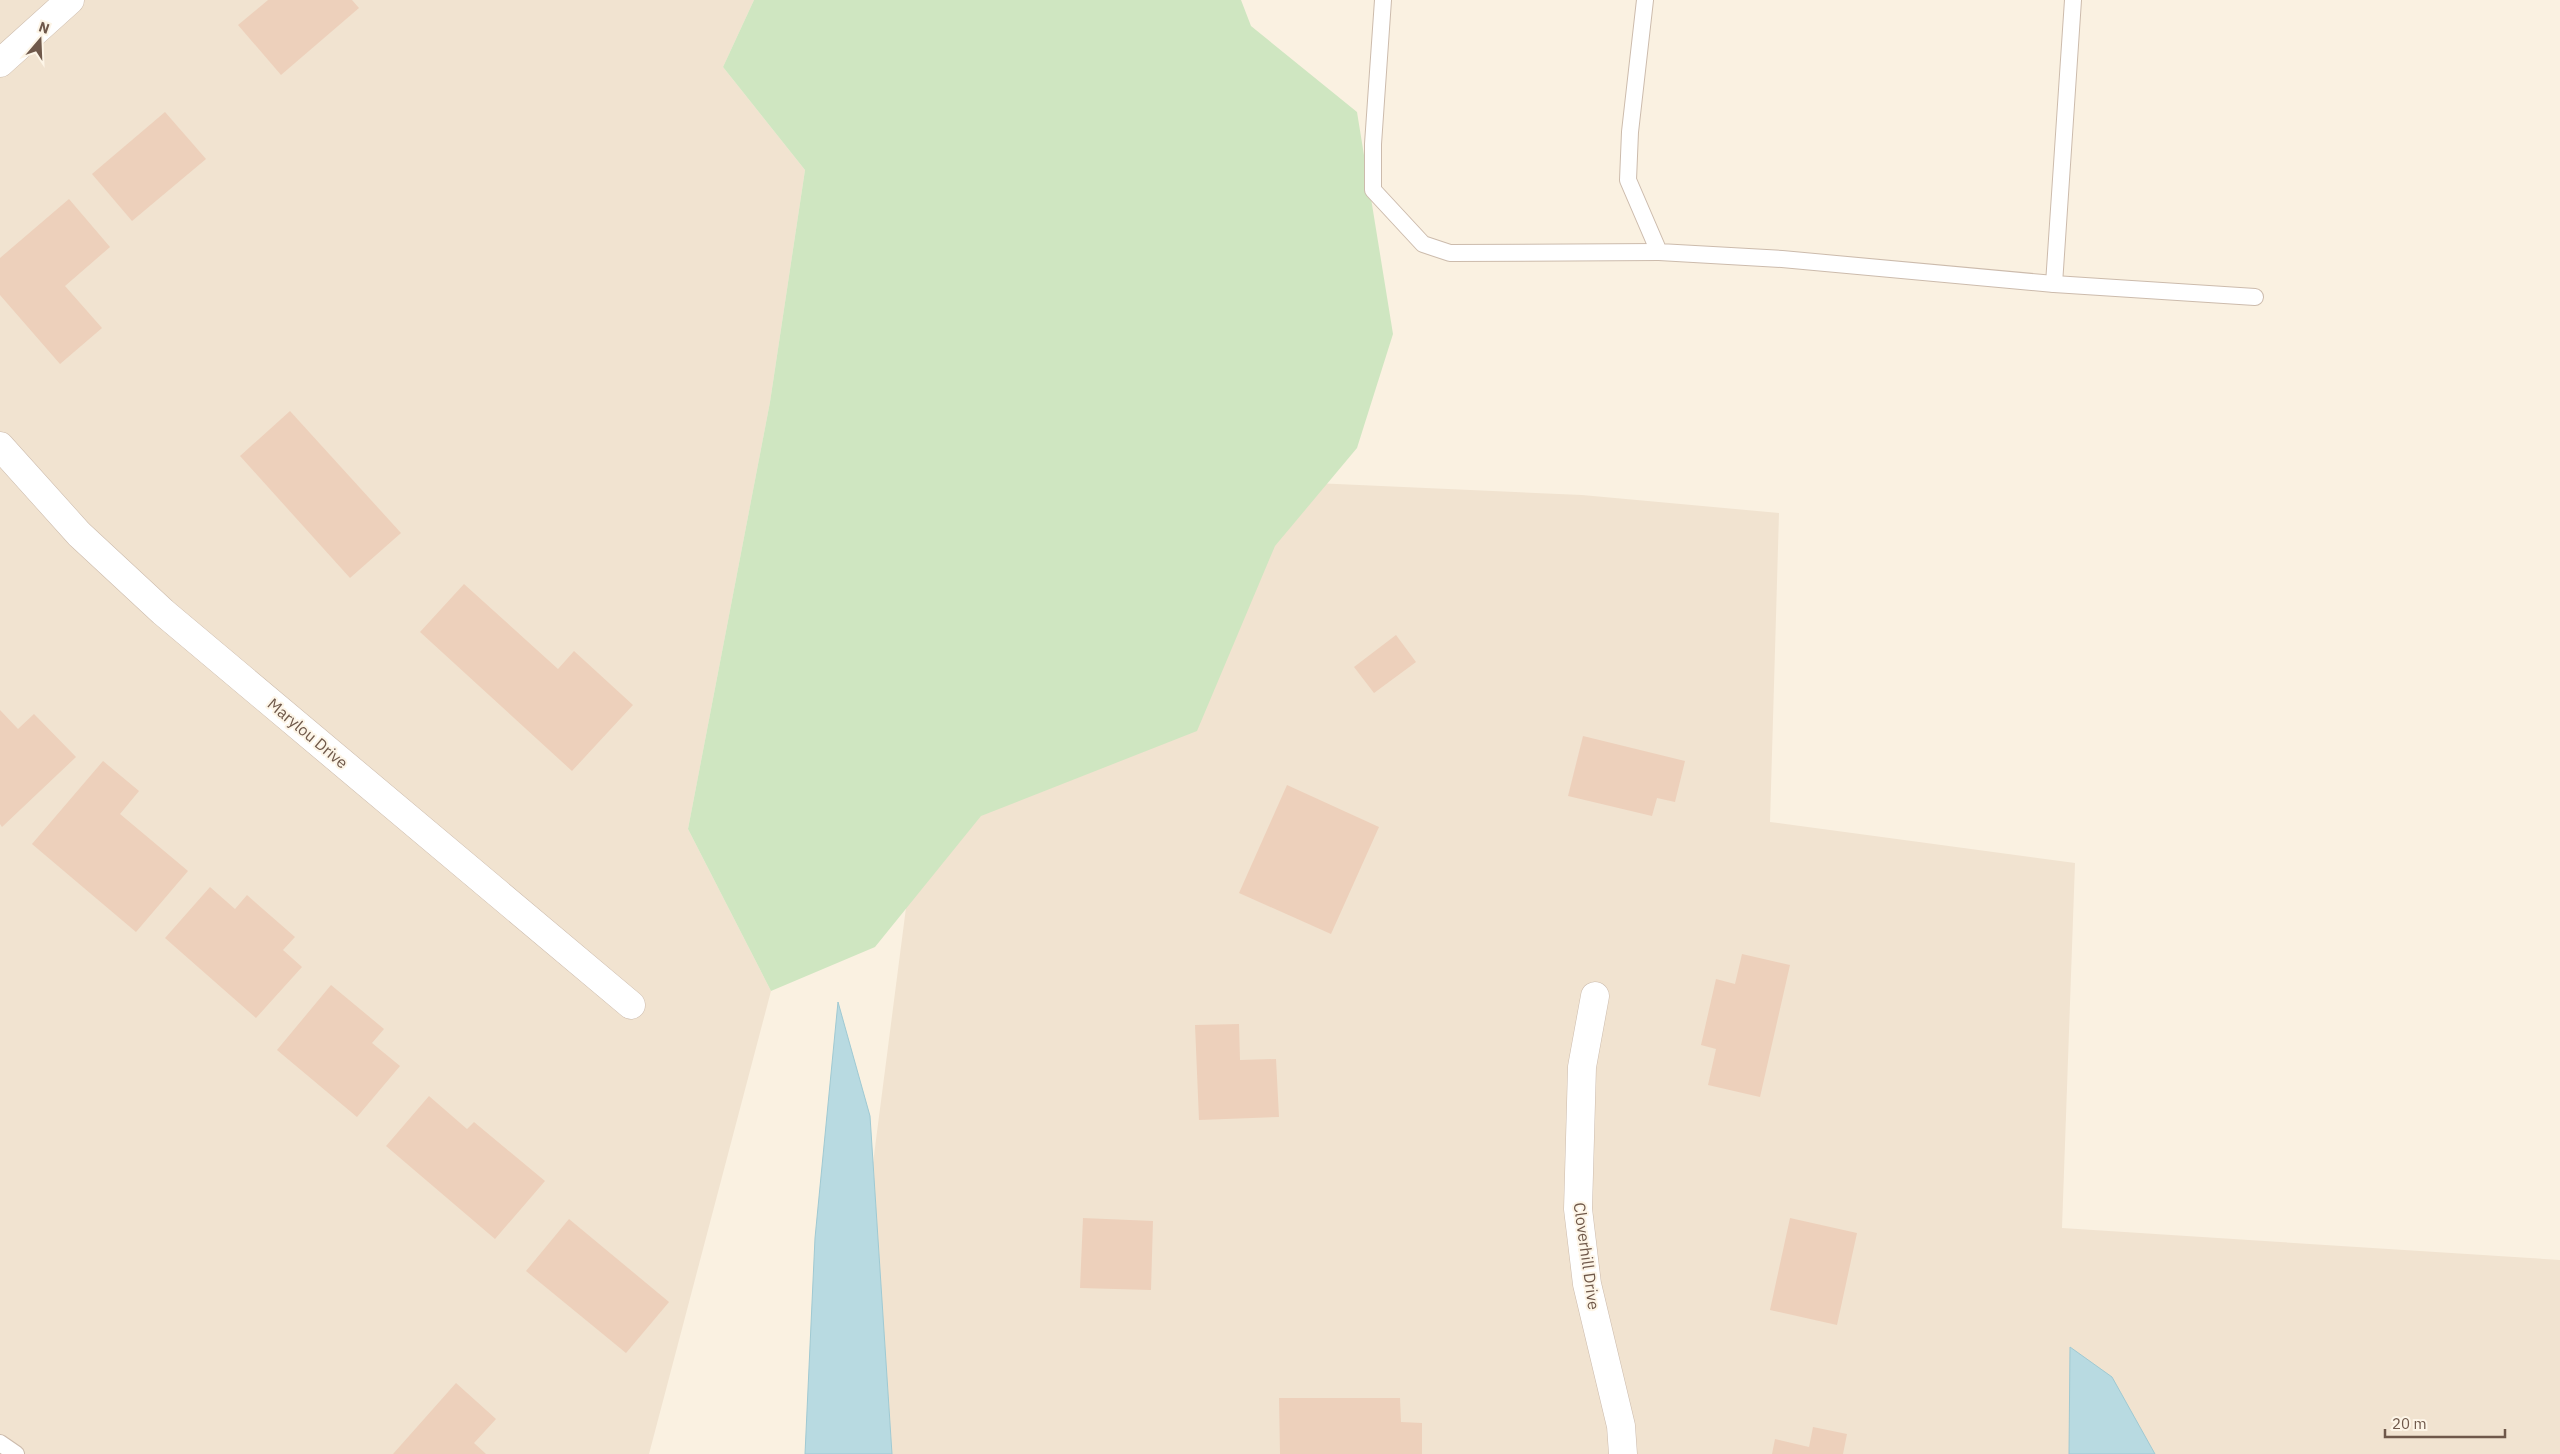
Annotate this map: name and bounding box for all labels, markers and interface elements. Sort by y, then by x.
north arrow [15,15,65,65]
text: N [37,18,52,38]
street label: Marylou Drive [264,694,352,773]
street label: Cloverhill Drive [1570,1201,1604,1311]
scale bar [2385,1406,2505,1438]
text: 20 m [2392,1414,2427,1433]

